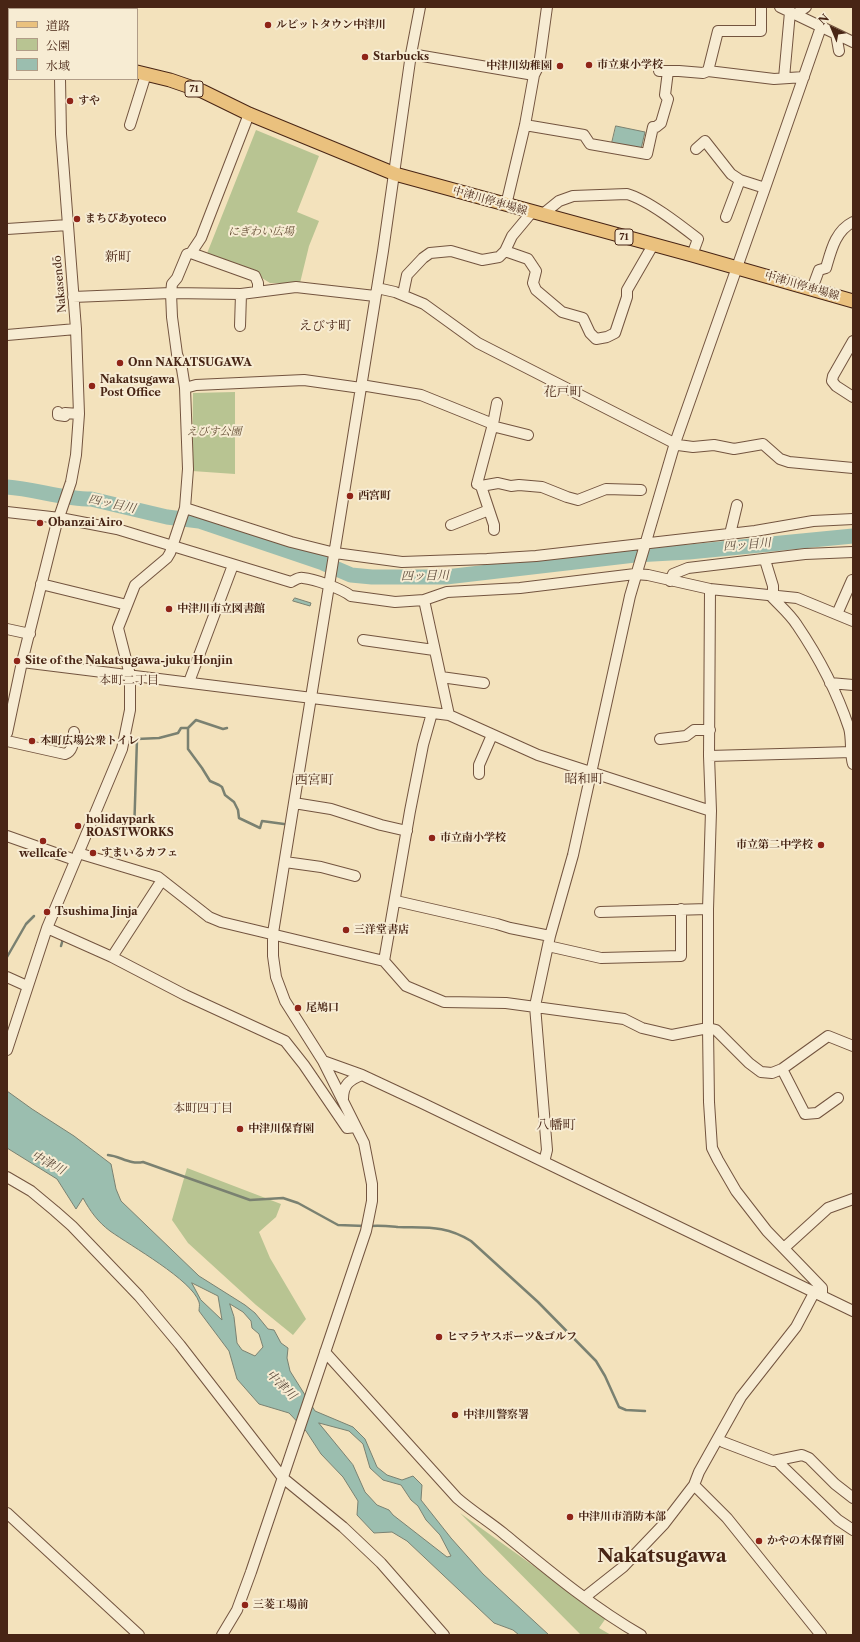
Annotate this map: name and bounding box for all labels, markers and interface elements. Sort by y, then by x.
legend [8,8,138,80]
north arrow [812,8,852,48]
text: N [815,11,832,28]
text: 道路 [46,18,70,33]
place label: ルビットタウン中津川 [276,18,386,32]
marker: ルビットタウン中津川 [263,20,273,30]
text: 公園 [46,38,70,53]
place label: Starbucks [373,50,429,64]
marker: Starbucks [360,52,370,62]
text: 水域 [46,58,70,73]
place label: 市立東小学校 [597,58,663,72]
place label: 中津川幼稚園 [486,59,552,73]
marker: 市立東小学校 [584,60,594,70]
marker: 中津川幼稚園 [555,61,565,71]
road number: 71 [185,81,203,97]
place label: すや [78,94,100,108]
marker: すや [65,96,75,106]
street label: 中津川停車場線 [451,184,529,218]
place label: まちぴあyoteco [85,212,167,226]
marker: まちぴあyoteco [72,214,82,224]
park label: にぎわい広場 [228,225,294,239]
road number: 71 [615,229,633,245]
district label: 新町 [105,249,131,265]
street label: Nakasendō [51,255,69,313]
street label: 中津川停車場線 [763,269,841,303]
district label: えびす町 [299,318,351,334]
place label: Onn NAKATSUGAWA [128,356,252,370]
marker: Onn NAKATSUGAWA [115,358,125,368]
place label: Nakatsugawa Post Office [100,373,175,399]
marker: Nakatsugawa Post Office [87,381,97,391]
district label: 花戸町 [544,384,582,400]
park label: えびす公園 [187,425,241,439]
place label: 西宮町 [358,489,391,503]
marker: 西宮町 [345,491,355,501]
water label: 四ッ目川 [87,492,137,516]
place label: Obanzai Airo [48,516,122,530]
marker: Obanzai Airo [35,518,45,528]
water label: 四ッ目川 [722,536,772,554]
water label: 四ッ目川 [401,568,449,584]
place label: 中津川市立図書館 [177,602,265,616]
marker: 中津川市立図書館 [164,604,174,614]
place label: Site of the Nakatsugawa-juku Honjin [25,654,233,668]
marker: Site of the Nakatsugawa-juku Honjin [12,656,22,666]
district label: 本町二丁目 [99,674,159,688]
place label: 本町広場公衆トイレ [40,734,139,748]
marker: 本町広場公衆トイレ [27,736,37,746]
district label: 昭和町 [565,771,603,787]
district label: 西宮町 [295,772,333,788]
place label: holidaypark ROASTWORKS [86,813,174,839]
marker: holidaypark ROASTWORKS [73,821,83,831]
place label: 市立南小学校 [440,831,506,845]
marker: 市立南小学校 [427,833,437,843]
marker: wellcafe [38,836,48,846]
place label: 市立第二中学校 [736,838,813,852]
marker: 市立第二中学校 [816,840,826,850]
place label: すまいるカフェ [101,846,178,860]
place label: wellcafe [19,847,67,861]
marker: すまいるカフェ [88,848,98,858]
place label: Tsushima Jinja [55,905,138,919]
marker: Tsushima Jinja [42,907,52,917]
place label: 三洋堂書店 [354,923,409,937]
marker: 三洋堂書店 [341,925,351,935]
place label: 尾鳩口 [306,1001,339,1015]
marker: 尾鳩口 [293,1003,303,1013]
district label: 本町四丁目 [173,1102,233,1116]
district label: 八幡町 [537,1117,575,1133]
place label: 中津川保育園 [248,1122,314,1136]
marker: 中津川保育園 [235,1124,245,1134]
water label: 中津川 [29,1148,67,1178]
place label: ヒマラヤスポーツ&ゴルフ [447,1330,577,1344]
marker: ヒマラヤスポーツ&ゴルフ [434,1332,444,1342]
water label: 中津川 [263,1367,299,1403]
place label: 中津川警察署 [463,1408,529,1422]
marker: 中津川警察署 [450,1410,460,1420]
place label: 中津川市消防本部 [578,1510,666,1524]
marker: 中津川市消防本部 [565,1512,575,1522]
place label: かやの木保育園 [767,1534,844,1548]
marker: かやの木保育園 [754,1536,764,1546]
district label: Nakatsugawa [597,1546,727,1568]
place label: 三菱工場前 [253,1598,308,1612]
marker: 三菱工場前 [240,1600,250,1610]

